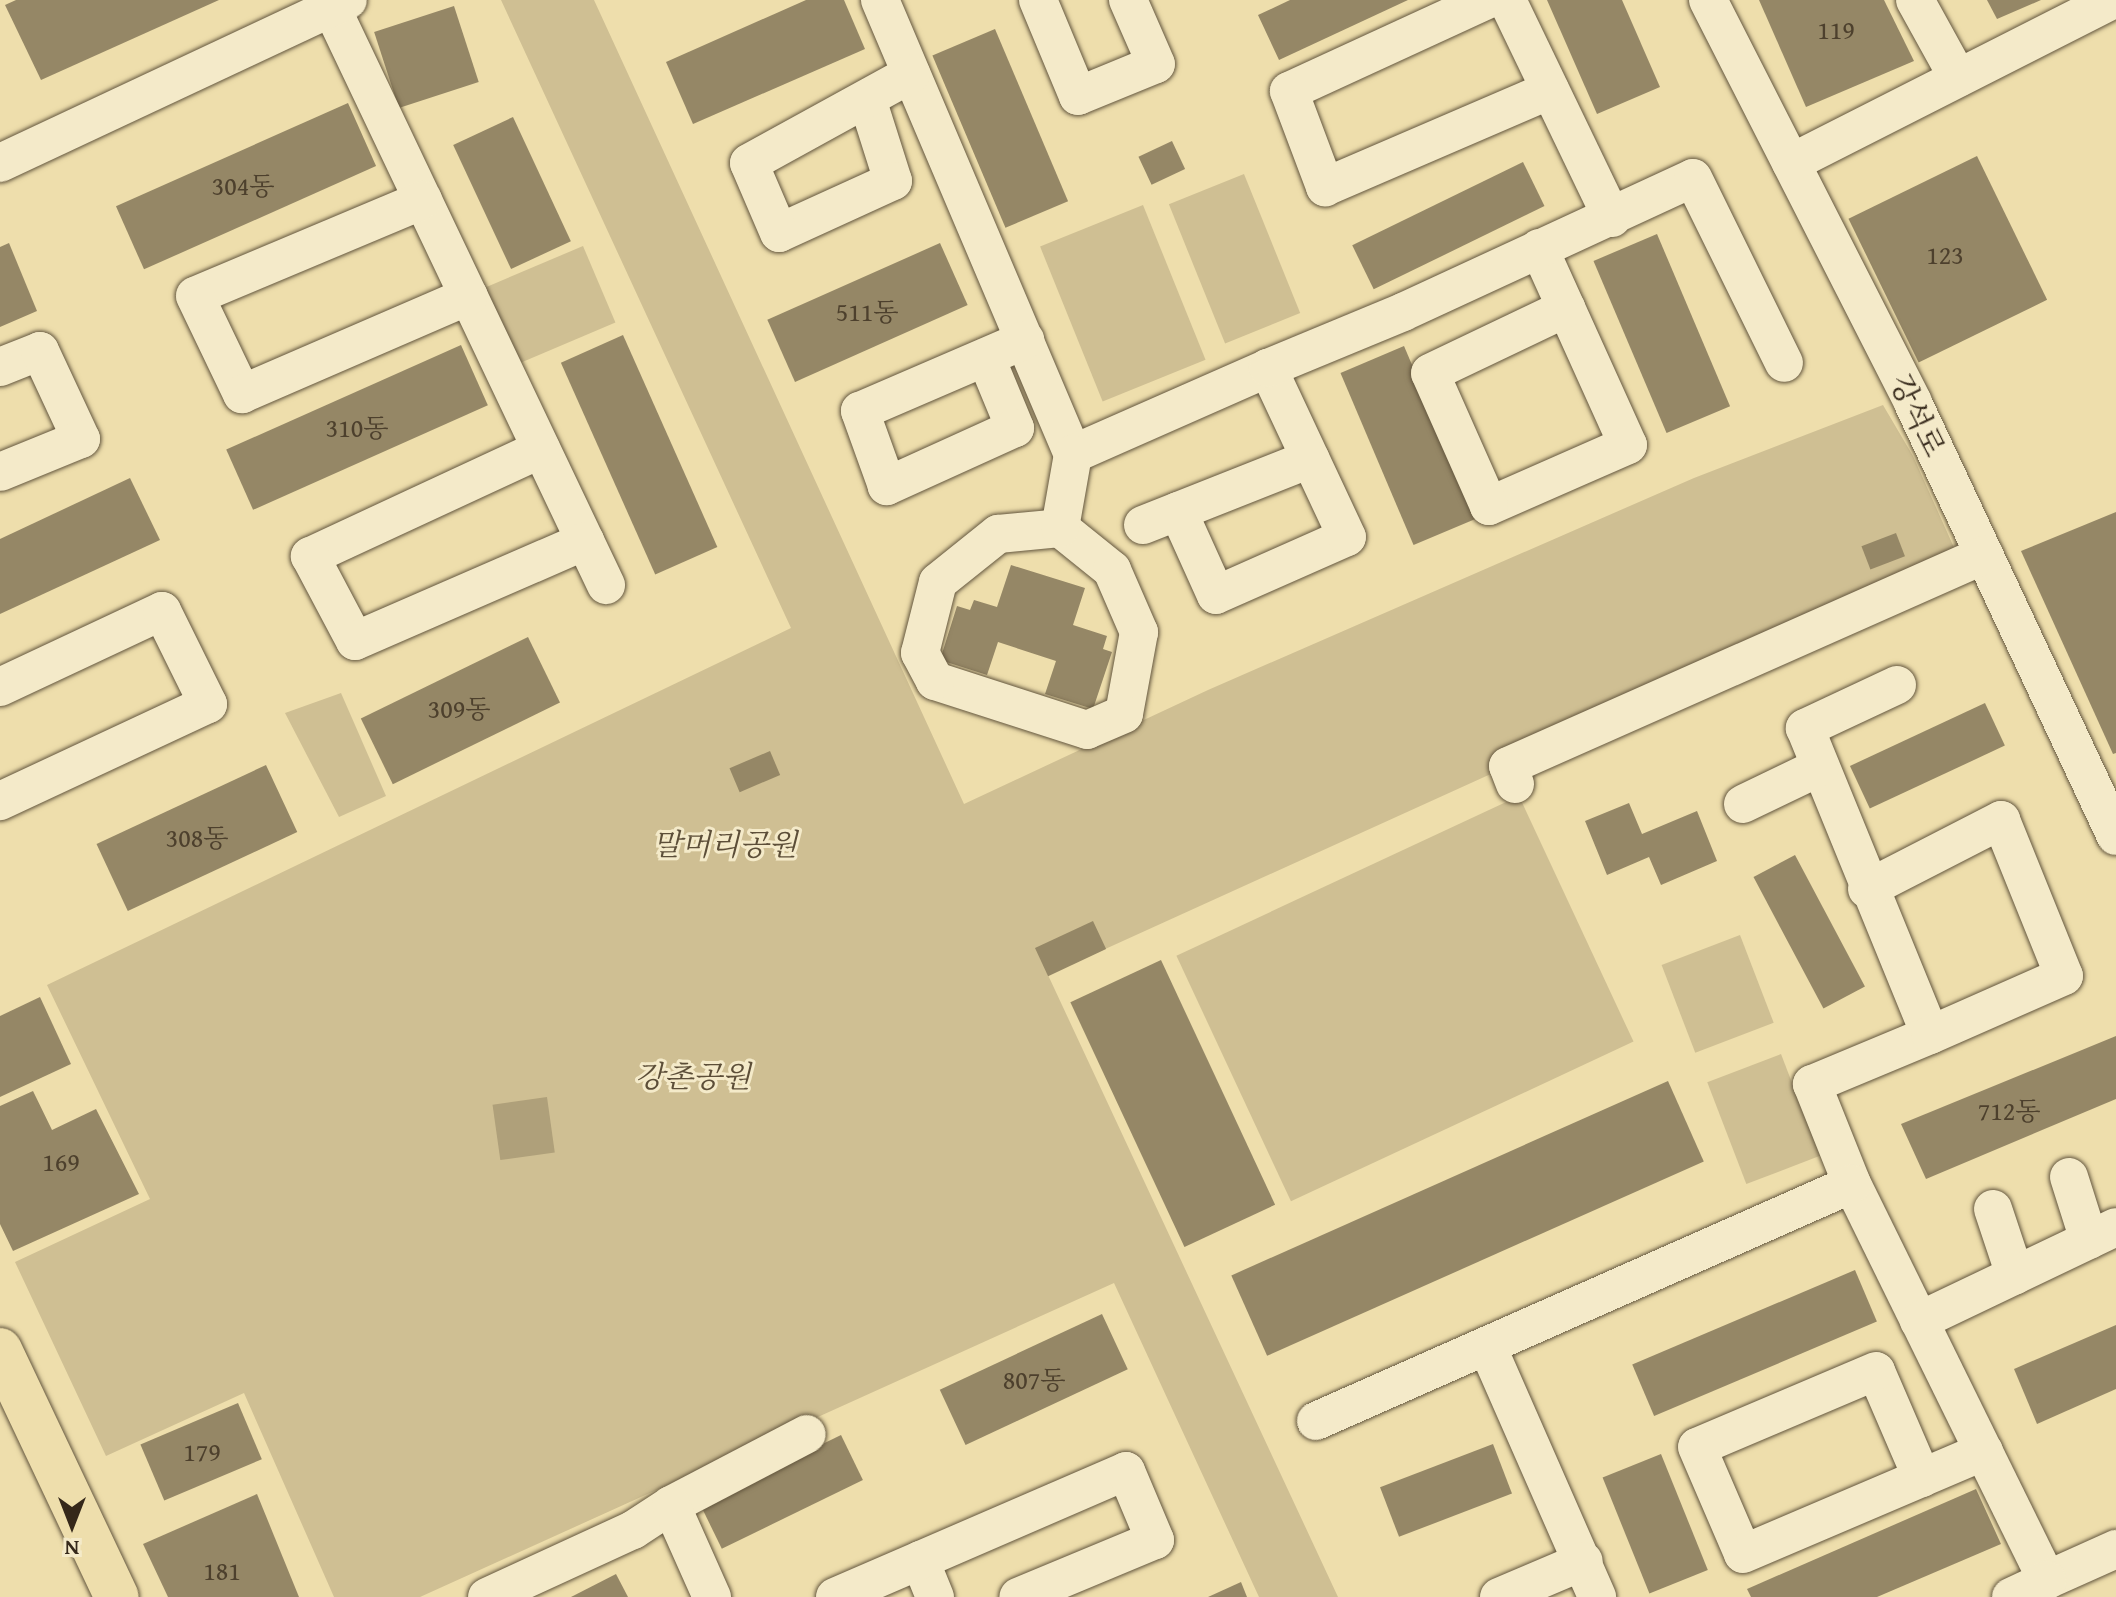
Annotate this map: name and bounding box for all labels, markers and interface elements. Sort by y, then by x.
house number: 119 [1817,14,1855,46]
house number: 304동 [212,170,274,202]
house number: 123 [1926,239,1964,271]
house number: 511동 [836,296,898,328]
street label: 강석로 [1883,368,1953,462]
house number: 310동 [326,412,388,444]
house number: 309동 [428,693,490,725]
house number: 308동 [166,822,228,854]
park label: 말머리공원 [653,826,797,862]
park label: 강촌공원 [635,1058,751,1094]
house number: 712동 [1978,1095,2040,1127]
house number: 169 [42,1146,80,1178]
house number: 807동 [1003,1364,1065,1396]
house number: 179 [183,1436,221,1468]
north arrow [32,1485,112,1565]
text: N [65,1533,79,1565]
house number: 181 [203,1555,241,1587]

